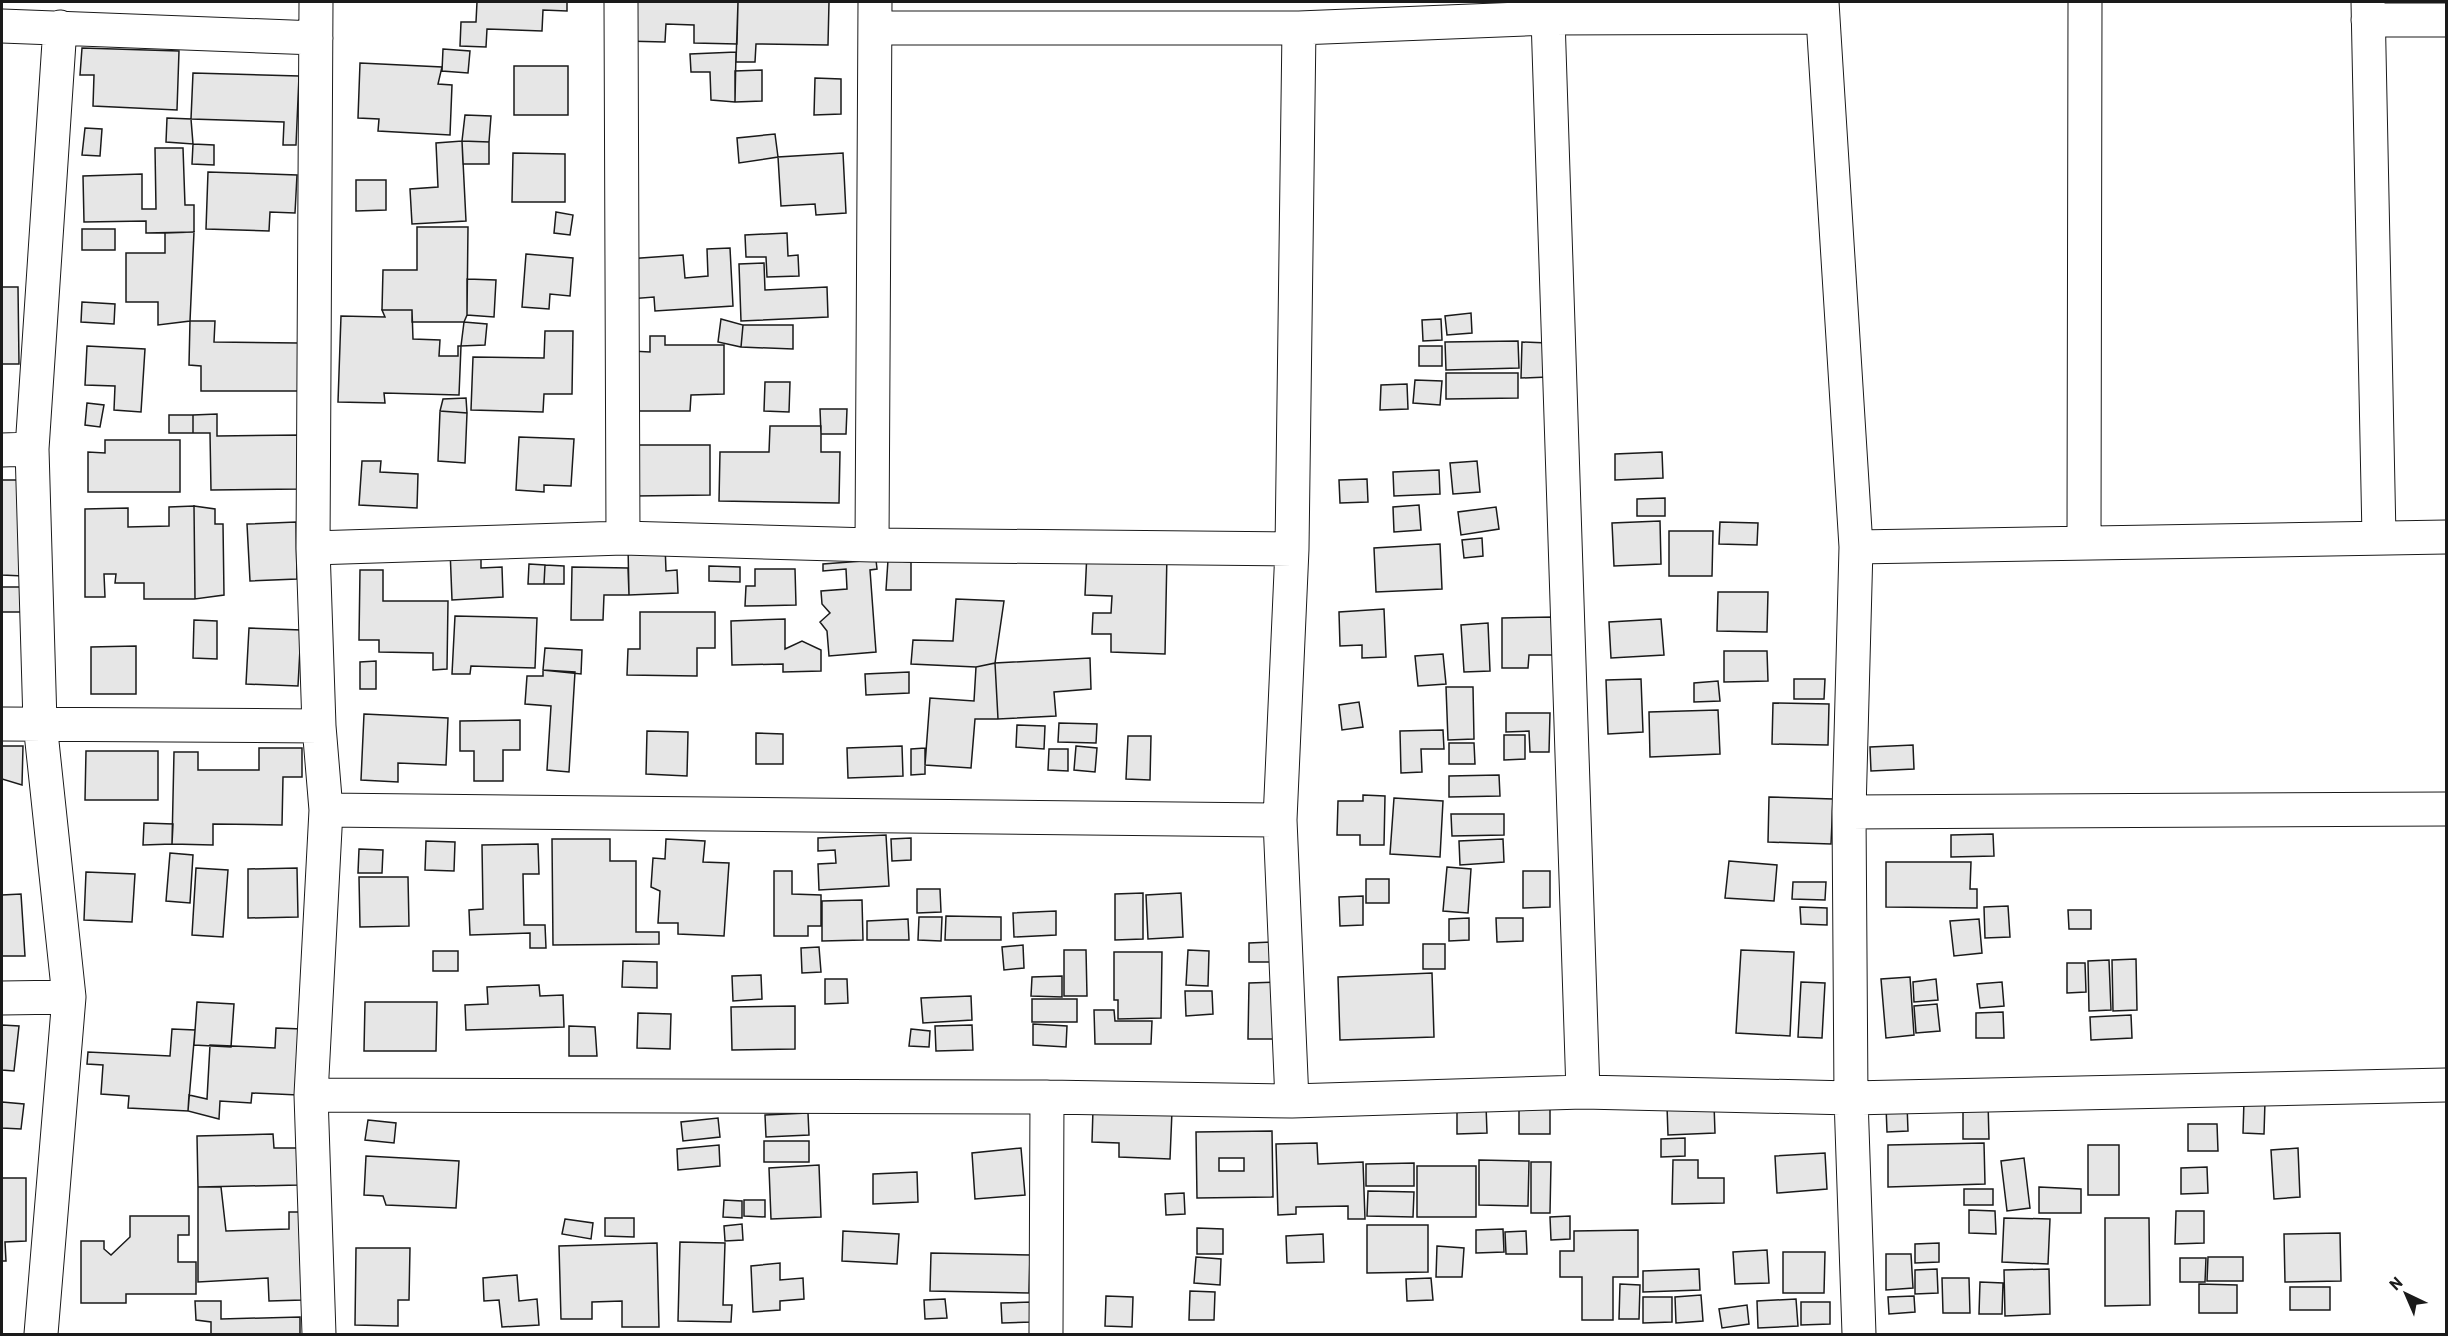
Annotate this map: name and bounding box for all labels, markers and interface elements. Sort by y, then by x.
north arrow [2376,1264,2436,1324]
text: N [2385,1272,2406,1293]

